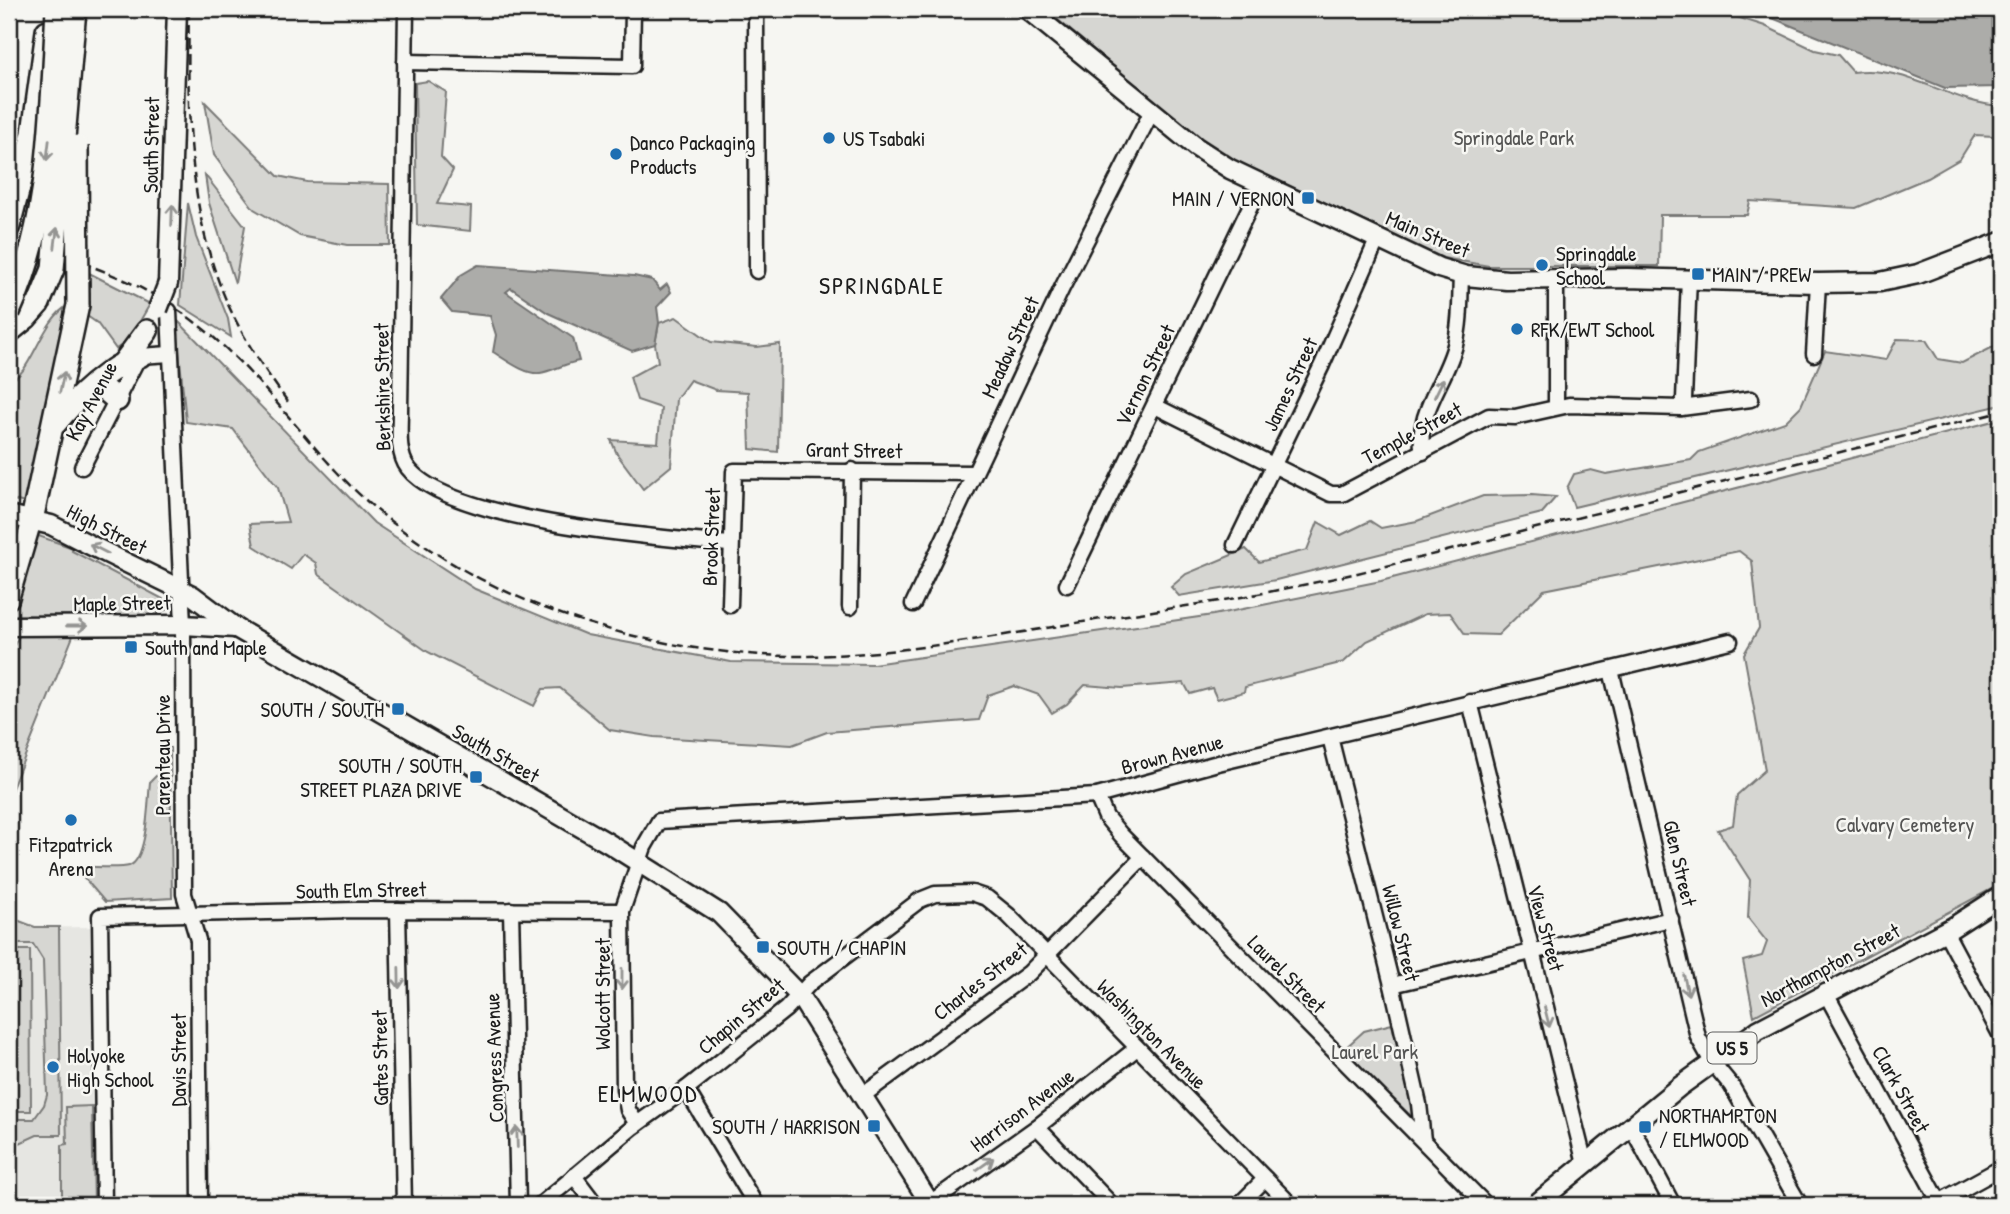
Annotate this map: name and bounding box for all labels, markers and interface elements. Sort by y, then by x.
street label: South Street [136,96,166,193]
park label: Springdale Park [1454,123,1575,152]
place label: US Tsabaki [843,124,925,153]
place label: Danco Packaging Products [630,128,755,181]
marker: US Tsabaki [821,130,837,146]
one-way arrow [41,138,54,161]
marker: Danco Packaging Products [608,146,624,162]
place label: MAIN / VERNON [1172,184,1294,213]
marker: MAIN / VERNON [1300,190,1316,206]
street label: Main Street [1382,203,1475,265]
one-way arrow [166,204,179,227]
one-way arrow [50,227,63,249]
place label: Springdale School [1556,239,1637,292]
marker: Springdale School [1534,257,1550,273]
place label: MAIN / PREW [1712,260,1811,289]
marker: MAIN / PREW [1690,266,1706,282]
district label: SPRINGDALE [819,269,945,301]
street label: Meadow Street [974,291,1047,403]
place label: RFK/EWT School [1531,315,1655,344]
street label: Vernon Street [1108,319,1182,431]
marker: RFK/EWT School [1509,321,1525,337]
street label: Berkshire Street [366,322,398,451]
street label: James Street [1256,332,1325,436]
street label: Kay Avenue [58,356,124,446]
one-way arrow [55,371,69,394]
one-way arrow [1433,378,1447,399]
street label: Temple Street [1357,394,1468,471]
street label: Grant Street [805,435,903,465]
street label: Brook Street [695,487,727,587]
street label: High Street [62,496,153,562]
one-way arrow [89,542,110,556]
street label: Maple Street [73,588,172,618]
one-way arrow [65,619,88,633]
place label: South and Maple [145,633,267,662]
marker: South and Maple [123,639,139,655]
street label: Parenteau Drive [148,695,177,815]
place label: SOUTH / SOUTH [260,695,384,724]
marker: SOUTH / SOUTH [390,701,406,717]
street label: South Street [447,716,546,790]
street label: Brown Avenue [1118,726,1226,782]
place label: SOUTH / SOUTH STREET PLAZA DRIVE [300,751,462,804]
marker: SOUTH / SOUTH STREET PLAZA DRIVE [468,769,484,785]
park label: Calvary Cemetery [1836,810,1975,839]
marker: Fitzpatrick Arena [63,812,79,828]
street label: Glen Street [1656,817,1704,910]
place label: Fitzpatrick Arena [29,830,113,883]
street label: South Elm Street [296,874,427,906]
street label: Willow Street [1375,882,1427,985]
street label: View Street [1521,882,1572,975]
street label: Northampton Street [1755,916,1906,1014]
street label: Laurel Street [1241,928,1333,1020]
place label: SOUTH / CHAPIN [777,933,906,962]
street label: Charles Street [927,935,1034,1027]
street label: Wolcott Street [588,937,617,1050]
marker: SOUTH / CHAPIN [755,939,771,955]
one-way arrow [392,966,406,989]
one-way arrow [615,967,629,990]
street label: Chapin Street [691,971,791,1061]
street label: Washington Avenue [1091,973,1213,1095]
one-way arrow [1680,973,1694,996]
street label: Congress Avenue [477,993,511,1123]
one-way arrow [1541,1005,1554,1028]
street label: Gates Street [365,1009,395,1106]
street label: Davis Street [164,1013,193,1107]
road number: US 5 [1708,1032,1756,1064]
park label: Laurel Park [1332,1037,1419,1066]
street label: Clark Street [1865,1040,1937,1139]
place label: Holyoke High School [67,1041,154,1094]
marker: Holyoke High School [45,1059,61,1075]
street label: Harrison Avenue [964,1061,1080,1159]
district label: ELMWOOD [598,1077,698,1109]
place label: NORTHAMPTON / ELMWOOD [1659,1101,1777,1154]
place label: SOUTH / HARRISON [712,1112,860,1141]
marker: SOUTH / HARRISON [866,1118,882,1134]
marker: NORTHAMPTON / ELMWOOD [1637,1119,1653,1135]
one-way arrow [510,1126,523,1149]
one-way arrow [975,1157,994,1171]

